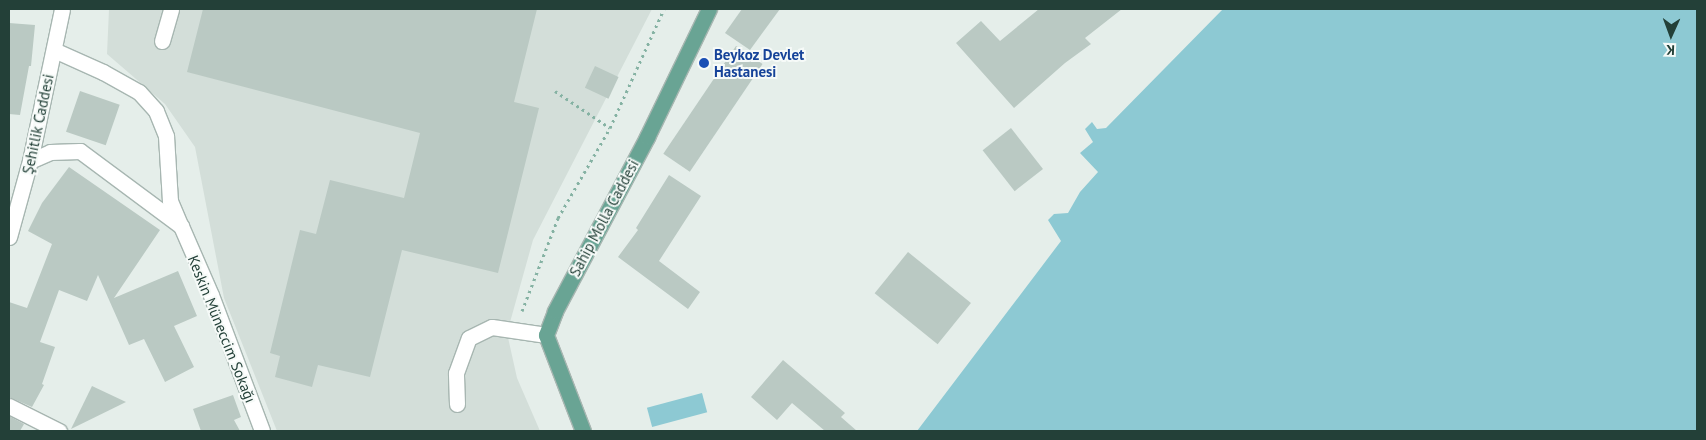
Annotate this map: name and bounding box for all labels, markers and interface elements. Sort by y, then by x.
north arrow [1646,10,1696,60]
text: K [1666,41,1675,59]
place label: Beykoz Devlet Hastanesi [714,45,805,80]
marker: Beykoz Devlet Hastanesi [698,57,710,69]
street label: Şehitlik Caddesi [19,72,57,176]
street label: Sahip Molla Caddesi [566,157,642,279]
street label: Keskin Müneccim Sokağı [184,253,260,405]

